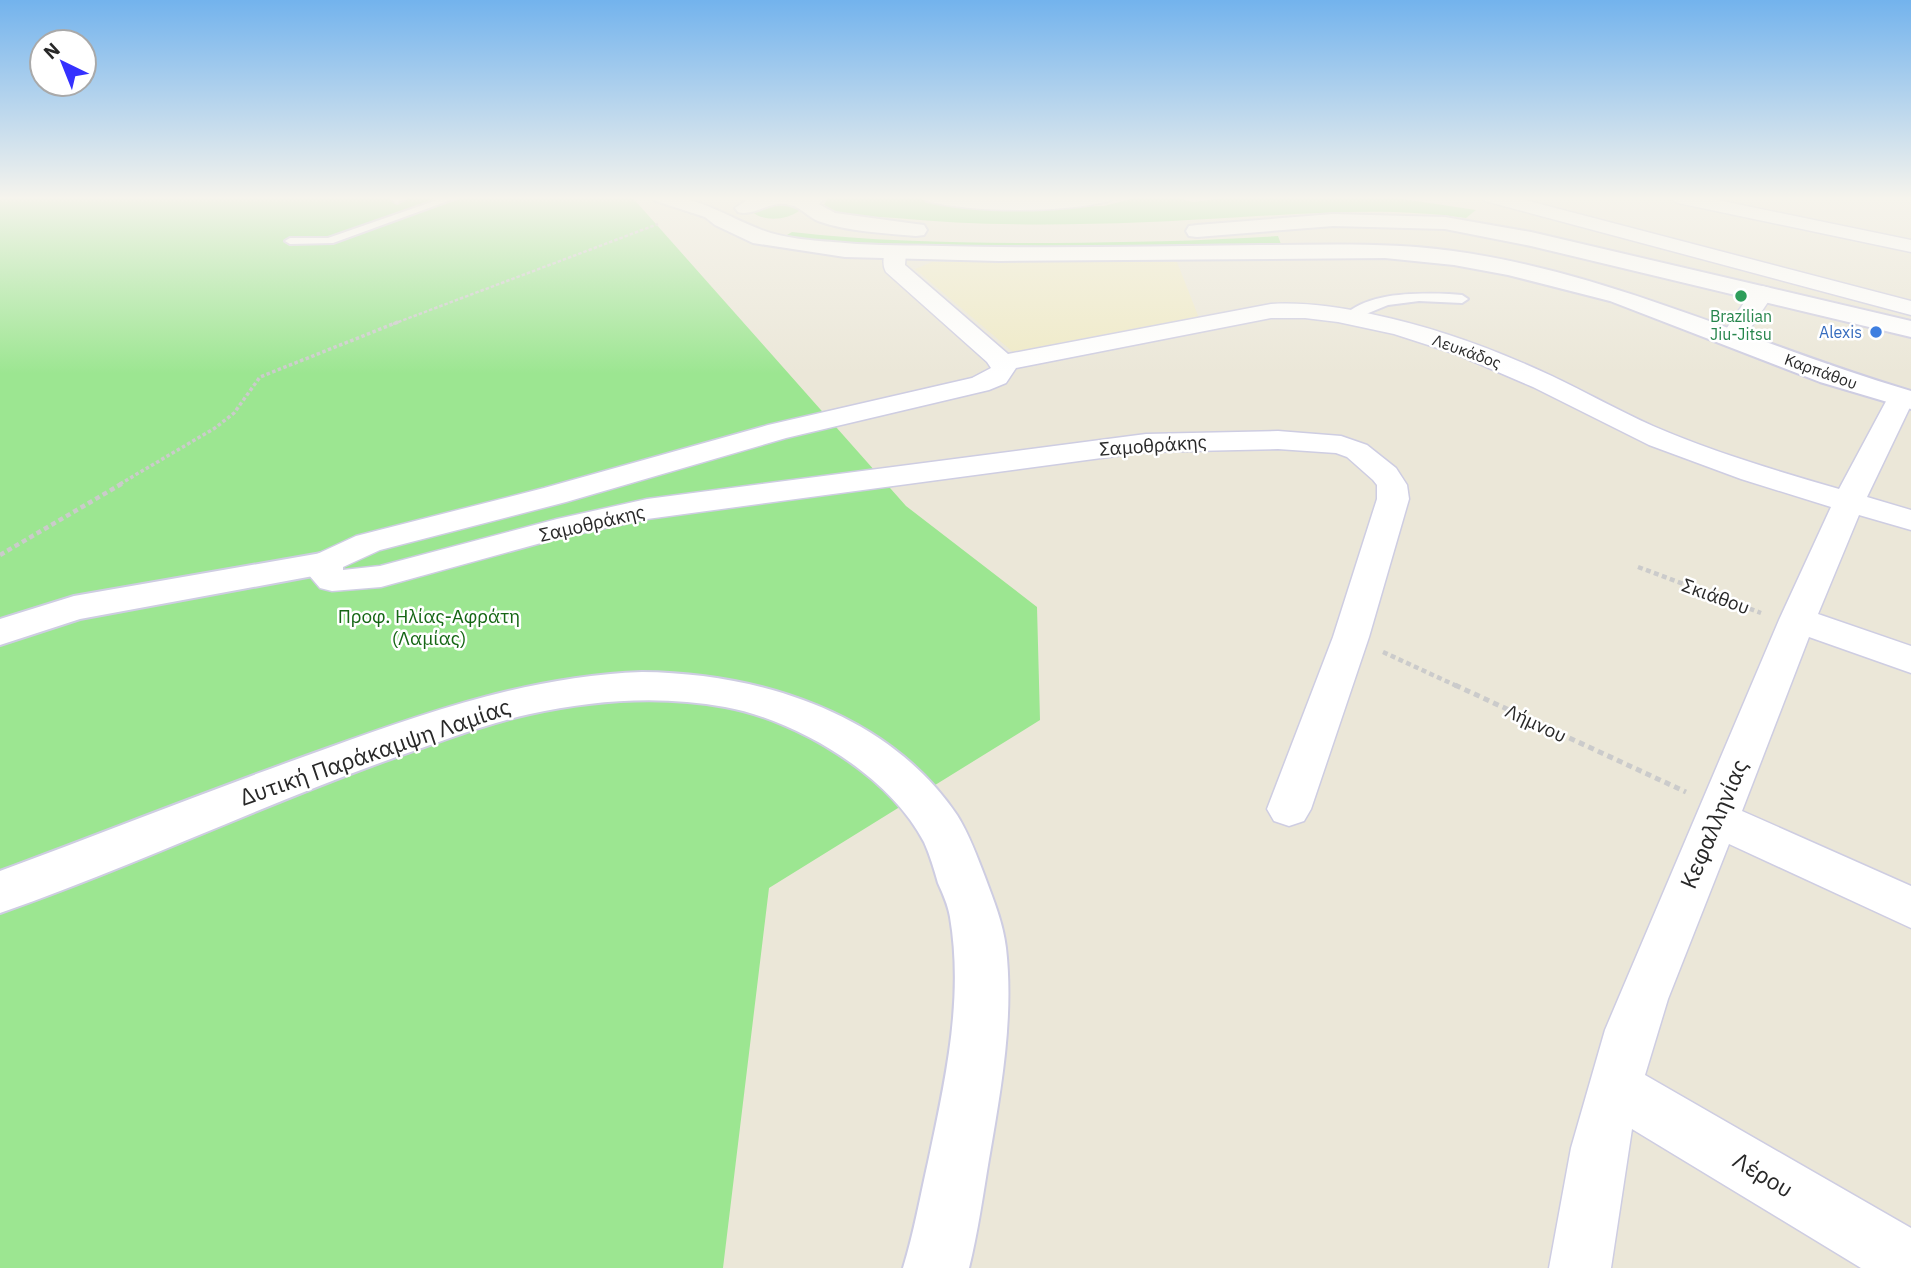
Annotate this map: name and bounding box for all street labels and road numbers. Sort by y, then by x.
street label: Λευκάδος [1430,329,1504,373]
street label: Καρπάθου [1782,349,1860,393]
street label: Σαμοθράκης [1098,429,1208,461]
street label: Σαμοθράκης [537,499,647,547]
street label: Σκιάθου [1679,573,1753,619]
street label: Δυτική Παράκαμψη Λαμίας [235,691,514,812]
street label: Λήμνου [1502,698,1570,748]
street label: Κεφαλληνίας [1672,754,1754,893]
street label: Λέρου [1728,1145,1799,1204]

